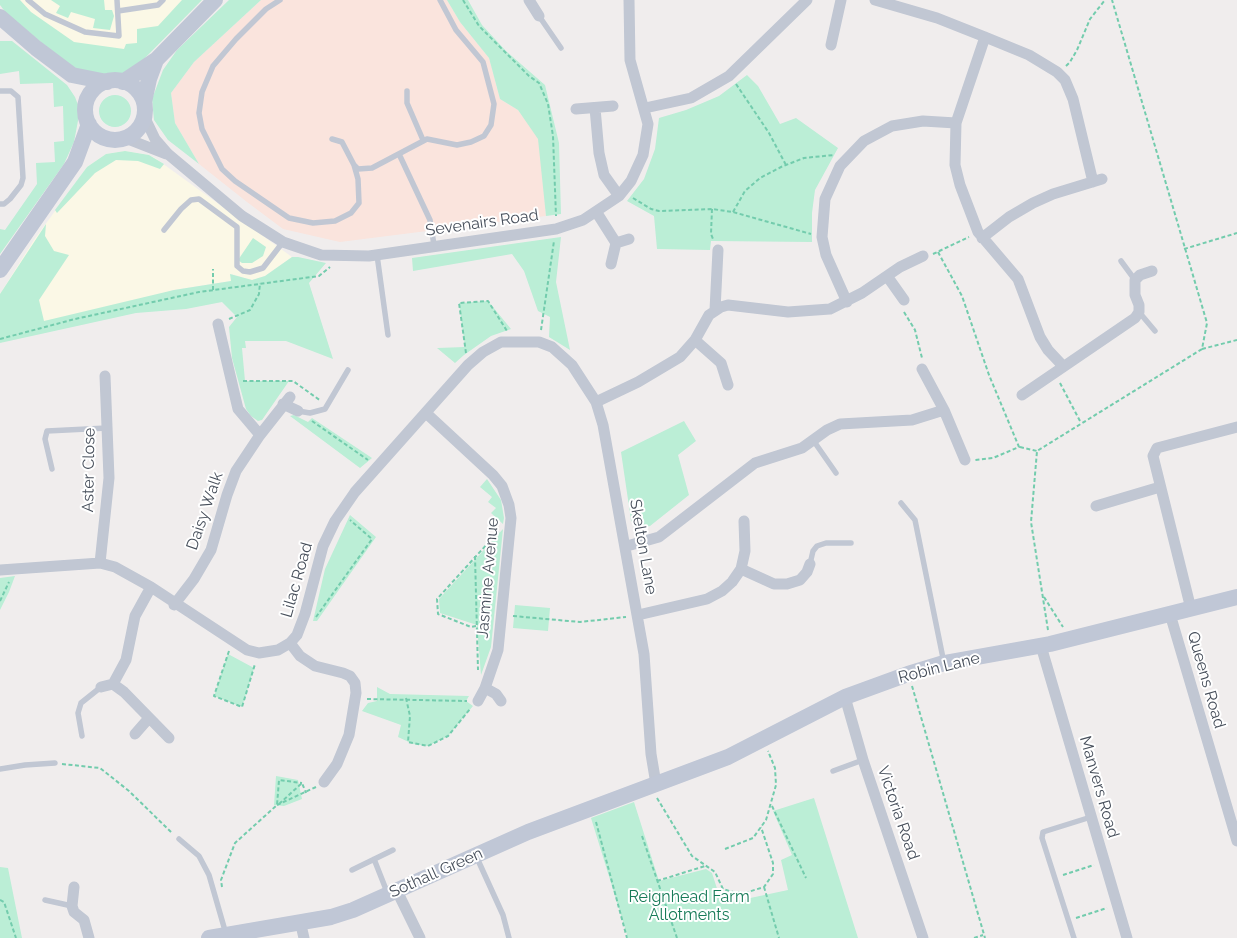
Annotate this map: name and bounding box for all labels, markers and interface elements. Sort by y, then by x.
street label: Sevenairs Road [424,206,540,240]
street label: Aster Close [79,427,99,513]
street label: Daisy Walk [183,469,227,553]
street label: Skelton Lane [625,498,661,596]
street label: Jasmine Avenue [473,517,503,639]
street label: Lilac Road [277,540,317,620]
street label: Queens Road [1183,629,1229,731]
street label: Robin Lane [896,649,982,687]
street label: Manvers Road [1075,734,1123,840]
street label: Victoria Road [873,763,923,863]
street label: Sothall Green [386,844,486,902]
park label: Reignhead Farm Allotments [628,887,750,925]

